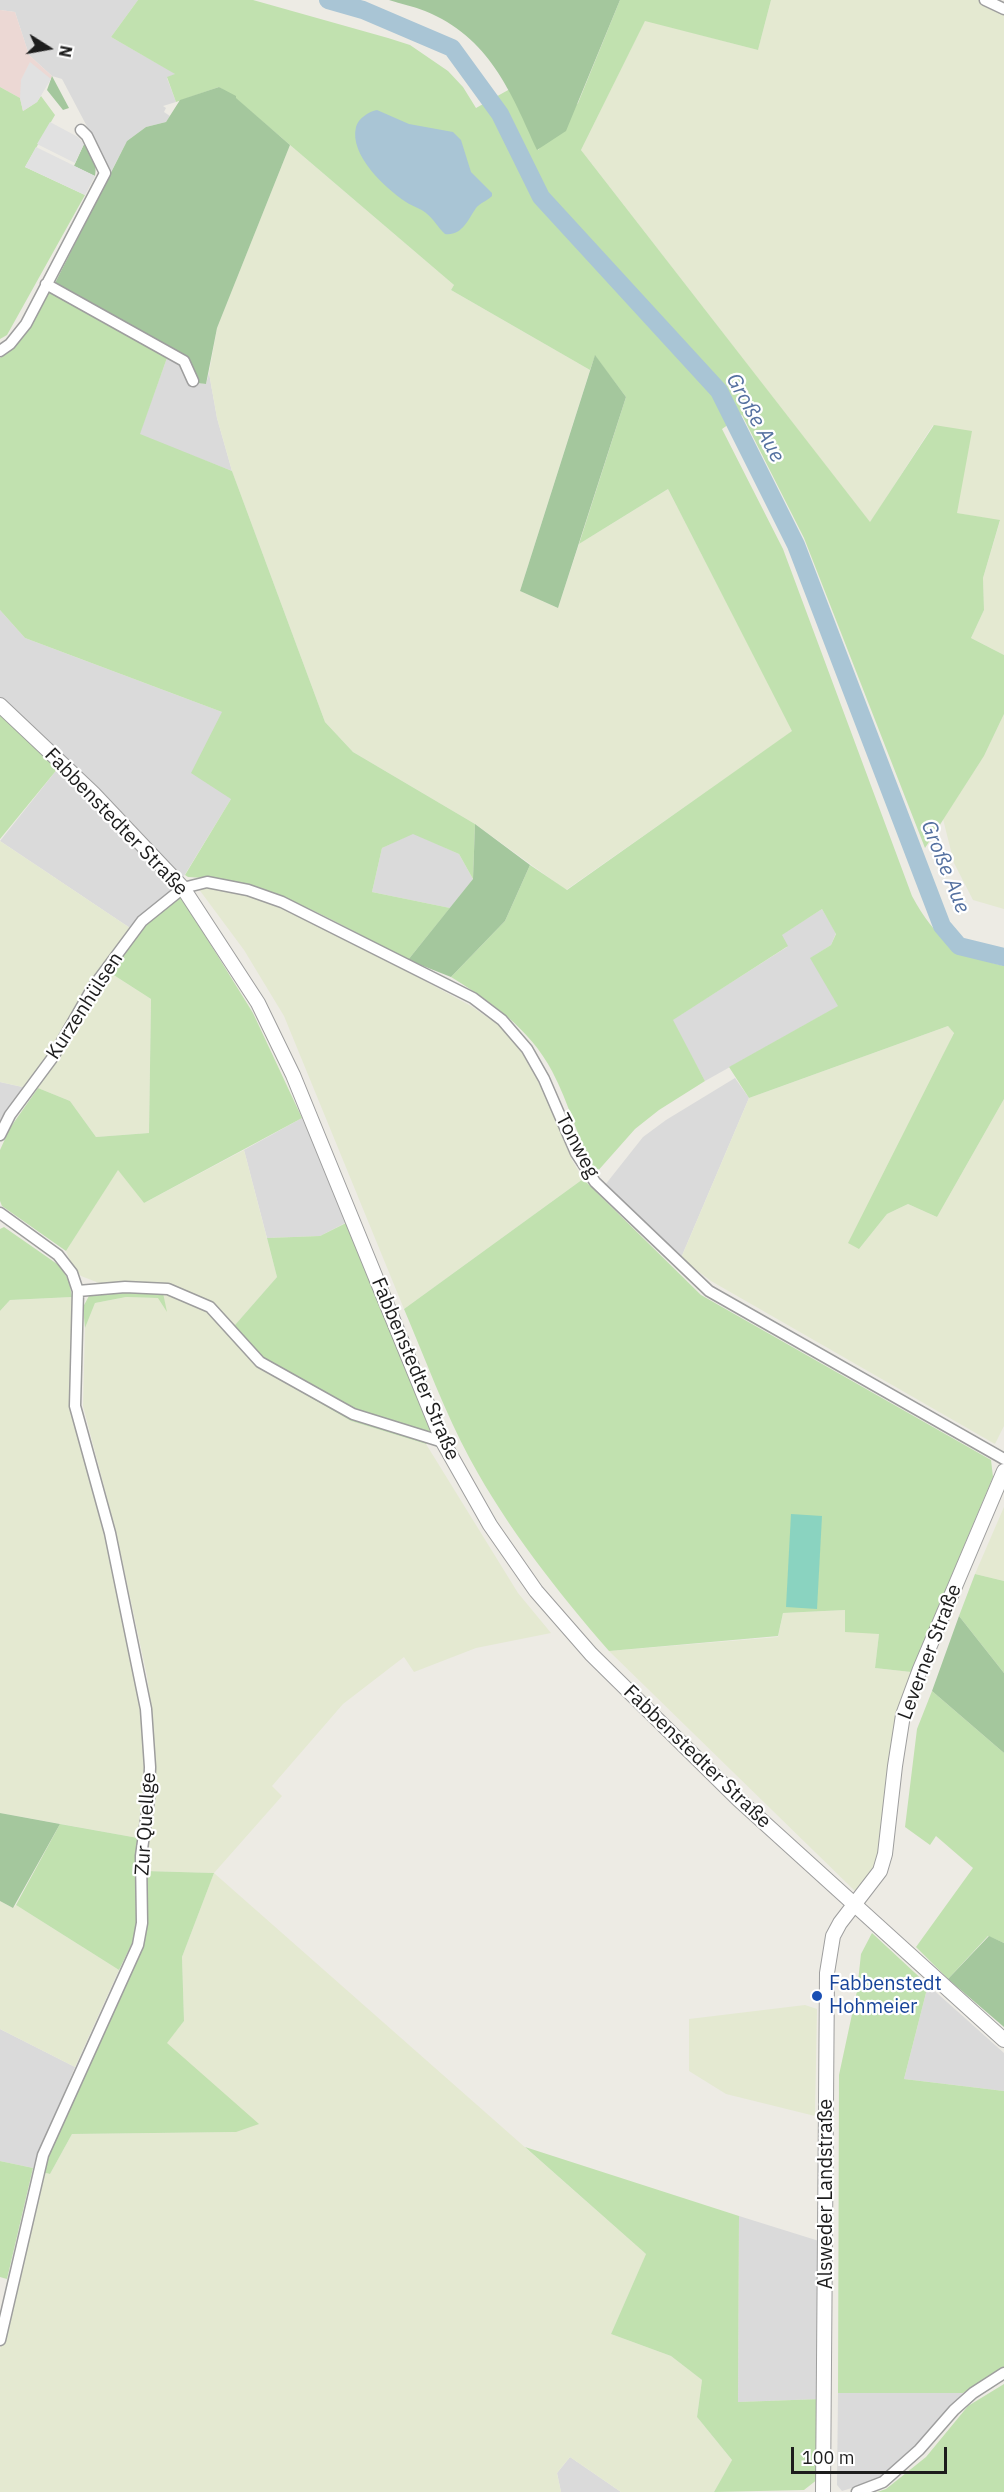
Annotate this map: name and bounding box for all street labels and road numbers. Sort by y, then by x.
street label: Fabbenstedter Straße [39,743,193,901]
street label: Kurzenhülsen [41,948,129,1064]
street label: Tonweg [550,1110,604,1182]
street label: Fabbenstedter Straße [366,1274,464,1464]
street label: Leverner Straße [893,1581,967,1723]
street label: Fabbenstedter Straße [618,1680,776,1834]
street label: Zur Quellge [130,1771,162,1877]
street label: Alsweder Landstraße [814,2099,838,2289]

